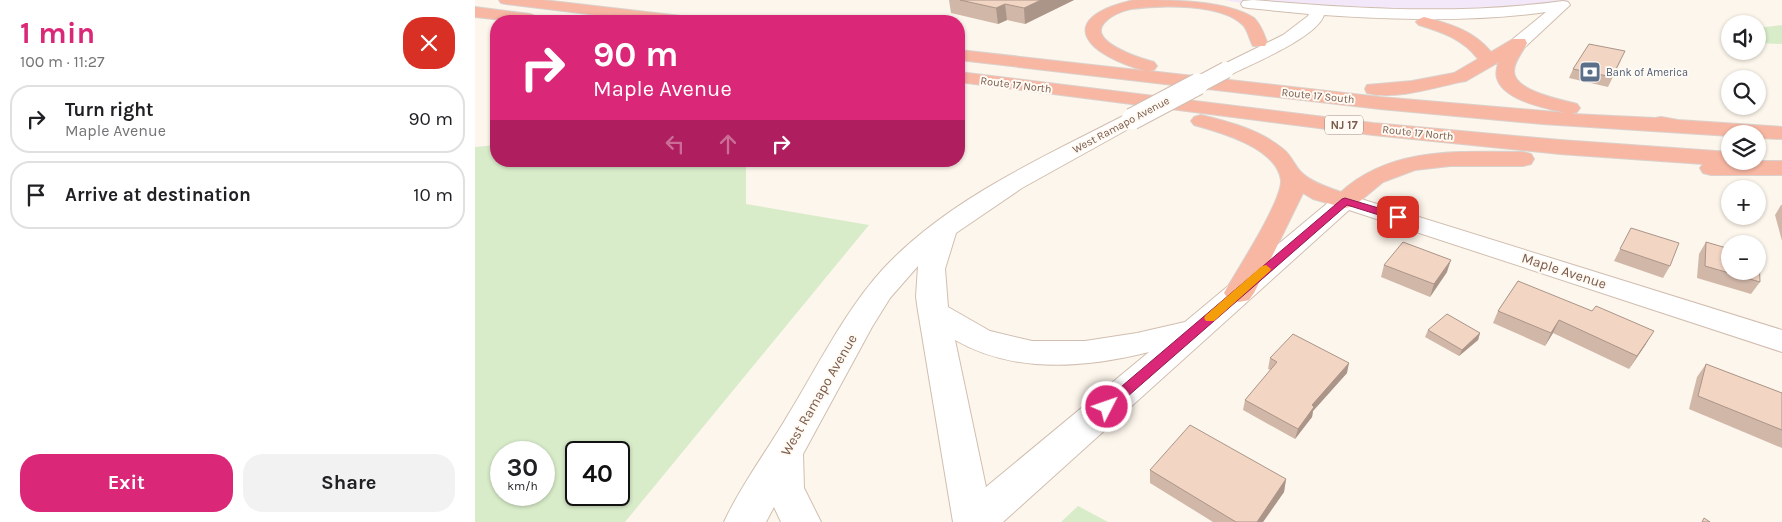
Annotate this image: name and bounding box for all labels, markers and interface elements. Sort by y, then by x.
text: 1 min [20,15,95,51]
map controls [1721,15,1766,280]
button: sound [1721,15,1766,60]
button: close [403,17,455,69]
text: 90 m [593,34,679,75]
icon: right [510,35,575,100]
text: 100 m · 11:27 [20,52,105,71]
bank icon: Bank of America [1578,60,1602,84]
place label: Bank of America [1606,66,1688,79]
button: search [1721,70,1766,115]
street label: Route 17 North [980,74,1052,96]
text: Maple Avenue [593,76,732,102]
street label: Route 17 South [1281,86,1355,106]
street label: West Ramapo Avenue [1070,94,1172,156]
text: Turn right [65,99,154,121]
icon: right [22,105,50,133]
text: 90 m [408,108,453,130]
road number: NJ 17 [1325,116,1363,134]
text: Maple Avenue [65,121,166,140]
street label: Route 17 North [1382,123,1454,143]
button: layers [1721,125,1766,170]
icon: left [661,130,689,158]
icon: ahead [714,130,742,158]
icon: right [767,130,795,158]
button: + [1721,180,1766,225]
icon: arrive [22,181,50,209]
text: Arrive at destination [65,184,251,206]
text: 10 m [413,184,453,206]
pin [1377,196,1419,238]
icon: arrive [1384,203,1412,231]
button: − [1721,235,1766,280]
street label: Maple Avenue [1519,249,1609,293]
street label: West Ramapo Avenue [777,331,861,459]
position arrow [1080,380,1132,432]
speed limit sign: 40 [565,441,630,506]
text: 30 [507,453,538,482]
button: Exit [20,454,233,512]
button: Share [243,454,455,512]
text: km/h [507,479,538,493]

